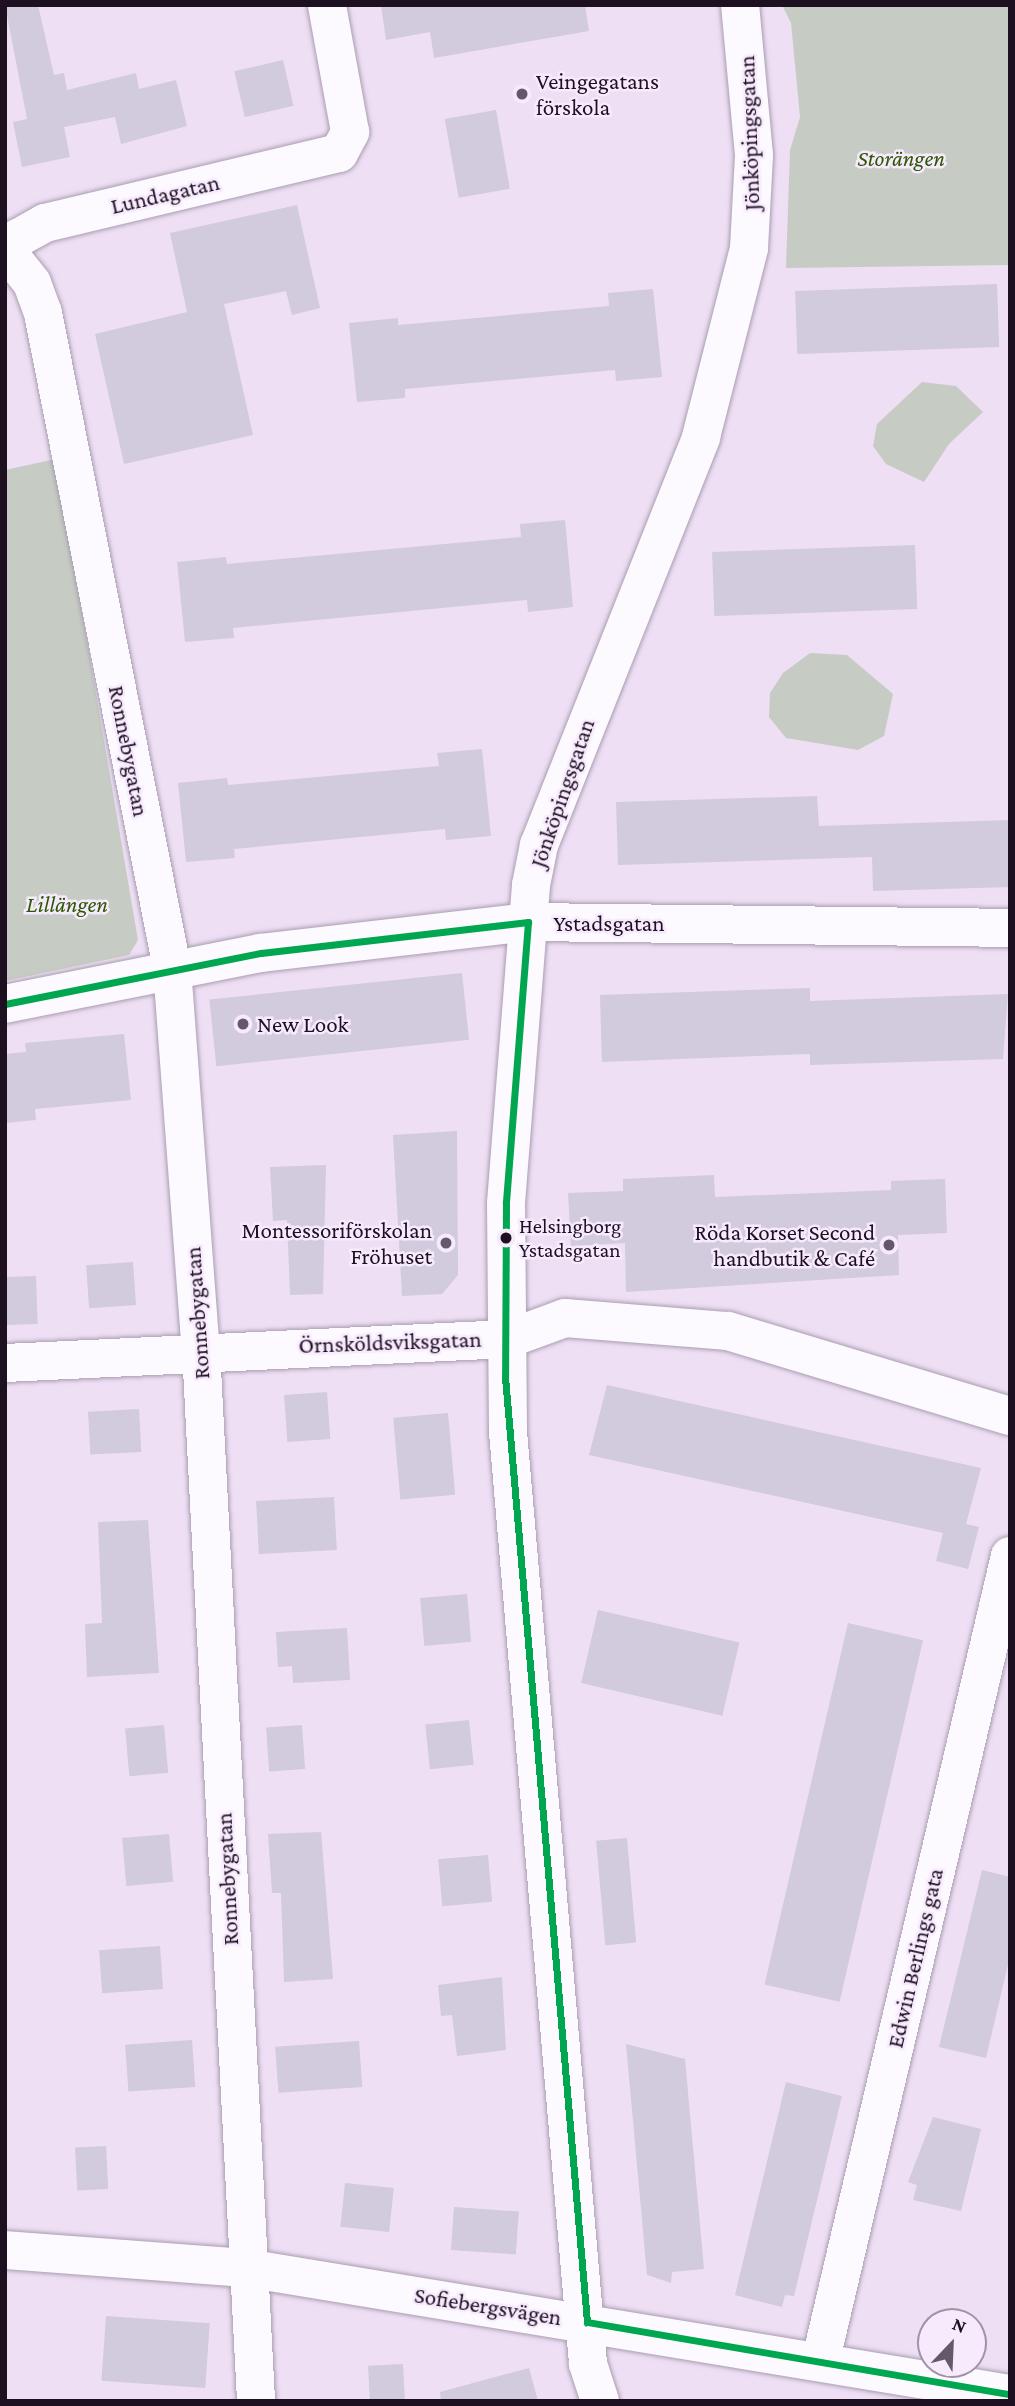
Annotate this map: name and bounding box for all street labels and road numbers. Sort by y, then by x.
street label: Jönköpingsgatan [732,55,766,211]
street label: Lundagatan [108,168,222,220]
street label: Ronnebygatan [103,683,155,819]
street label: Jönköpingsgatan [524,715,600,871]
street label: Ystadsgatan [553,909,665,937]
street label: Ronnebygatan [179,1246,215,1380]
street label: Örnsköldsviksgatan [298,1325,482,1359]
street label: Ronnebygatan [210,1812,244,1946]
street label: Edwin Berlings gata [881,1865,949,2051]
street label: Sofiebergsvägen [412,2281,564,2331]

